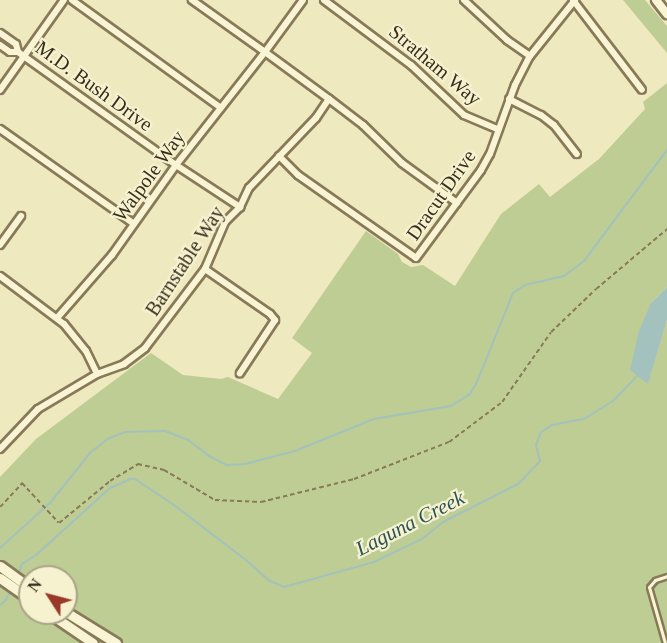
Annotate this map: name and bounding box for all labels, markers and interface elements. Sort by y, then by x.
street label: Stratham Way [384,19,486,111]
street label: M.D. Bush Drive [31,35,157,137]
street label: Walpole Way [108,126,190,226]
street label: Dracut Drive [401,145,481,245]
street label: Barnstable Way [140,201,230,321]
water label: Laguna Creek [351,485,469,561]
north arrow [18,565,78,625]
text: N [24,576,45,595]

